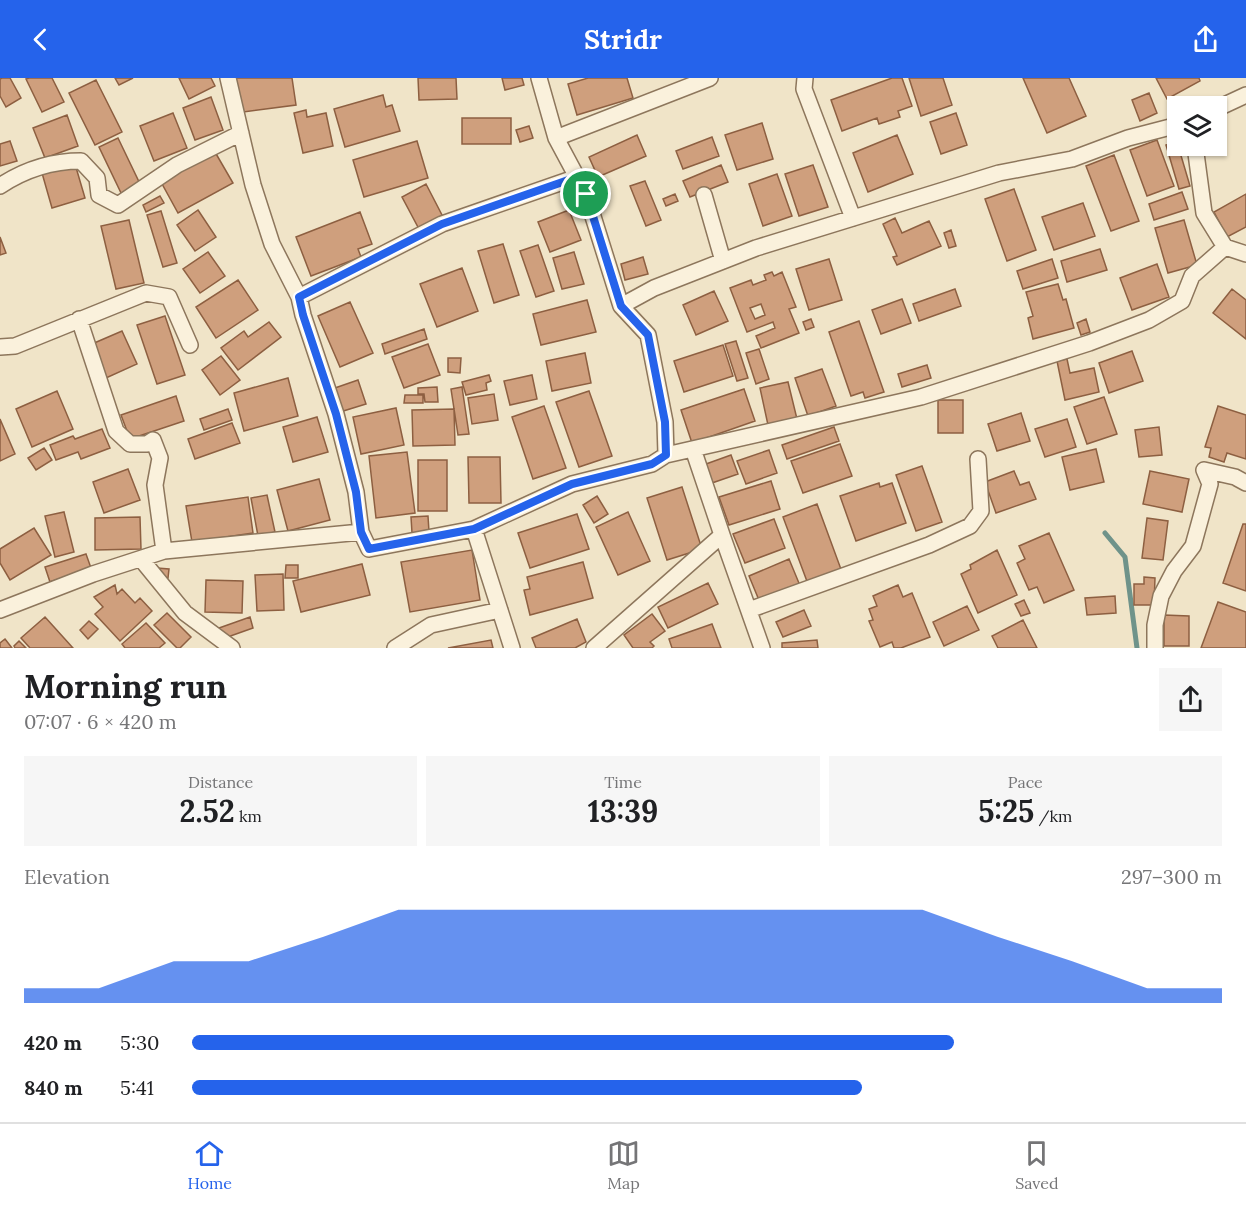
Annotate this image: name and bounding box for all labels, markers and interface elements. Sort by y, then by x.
text: Stridr [584,22,662,56]
icon: back [24,23,57,56]
icon: share [1189,23,1222,56]
map controls [1167,96,1227,156]
button: layers [1167,96,1227,156]
pin [560,168,611,219]
icon: arrive [569,177,602,210]
text: Morning run [24,665,227,707]
button: share [1159,668,1222,731]
text: 07:07 · 6 × 420 m [24,709,177,734]
text: Distance [188,772,253,792]
text: Time [604,772,642,792]
text: Pace [1008,772,1043,792]
text: 2.52 [180,792,235,830]
text: 13:39 [588,792,658,830]
text: 5:25 [978,792,1034,830]
text: km [235,806,262,826]
text: /km [1034,806,1072,826]
text: Elevation [24,864,110,889]
text: 297–300 m [1121,864,1222,889]
text: 420 m [24,1030,82,1055]
text: 5:30 [120,1030,159,1055]
text: 840 m [24,1075,83,1100]
text: 5:41 [120,1075,154,1100]
tab: Home [188,1137,232,1193]
tab: Map [607,1137,640,1193]
tab: Saved [1015,1137,1058,1193]

